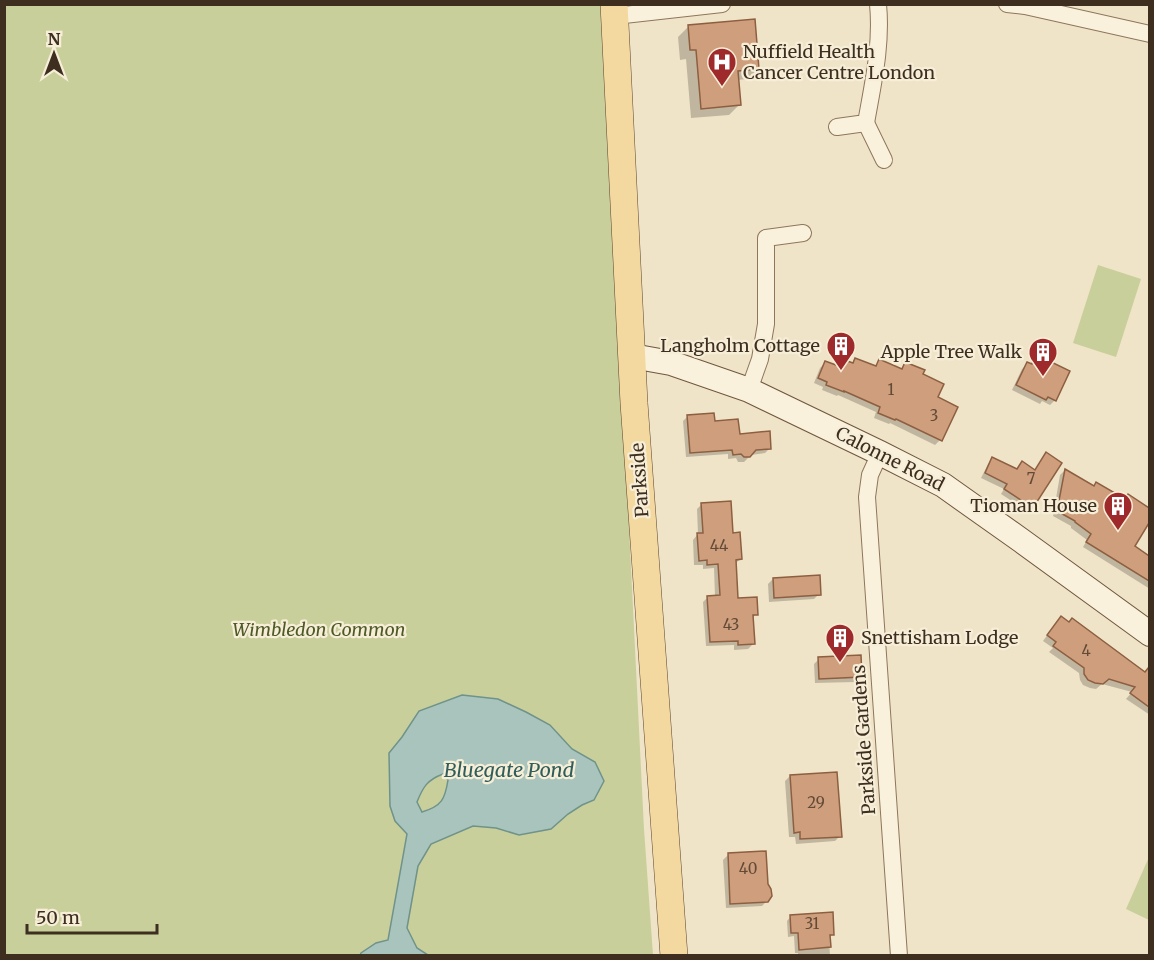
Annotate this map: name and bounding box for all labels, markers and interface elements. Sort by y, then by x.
north arrow [24,24,84,84]
text: N [48,29,61,49]
place label: Nuffield Health Cancer Centre London [743,40,935,84]
hospital icon: Nuffield Health Cancer Centre London [706,46,738,88]
building icon: Langholm Cottage [825,330,857,372]
place label: Langholm Cottage [660,334,820,357]
building icon: Apple Tree Walk [1027,336,1059,378]
place label: Apple Tree Walk [880,340,1023,363]
house number: 1 [888,380,895,399]
house number: 3 [930,406,938,425]
street label: Calonne Road [832,421,949,496]
street label: Parkside [625,442,654,518]
house number: 7 [1027,469,1036,488]
building icon: Tioman House [1102,490,1134,532]
place label: Tioman House [970,494,1097,517]
house number: 44 [710,536,728,555]
house number: 43 [723,615,739,634]
park label: Wimbledon Common [233,618,405,641]
building icon: Snettisham Lodge [824,622,856,664]
place label: Snettisham Lodge [861,626,1018,649]
house number: 4 [1081,641,1091,660]
street label: Parkside Gardens [847,664,880,816]
water label: Bluegate Pond [444,757,575,782]
house number: 29 [807,793,825,812]
house number: 40 [739,859,757,878]
scale bar [27,897,158,935]
text: 50 m [36,906,80,929]
house number: 31 [805,914,820,933]

